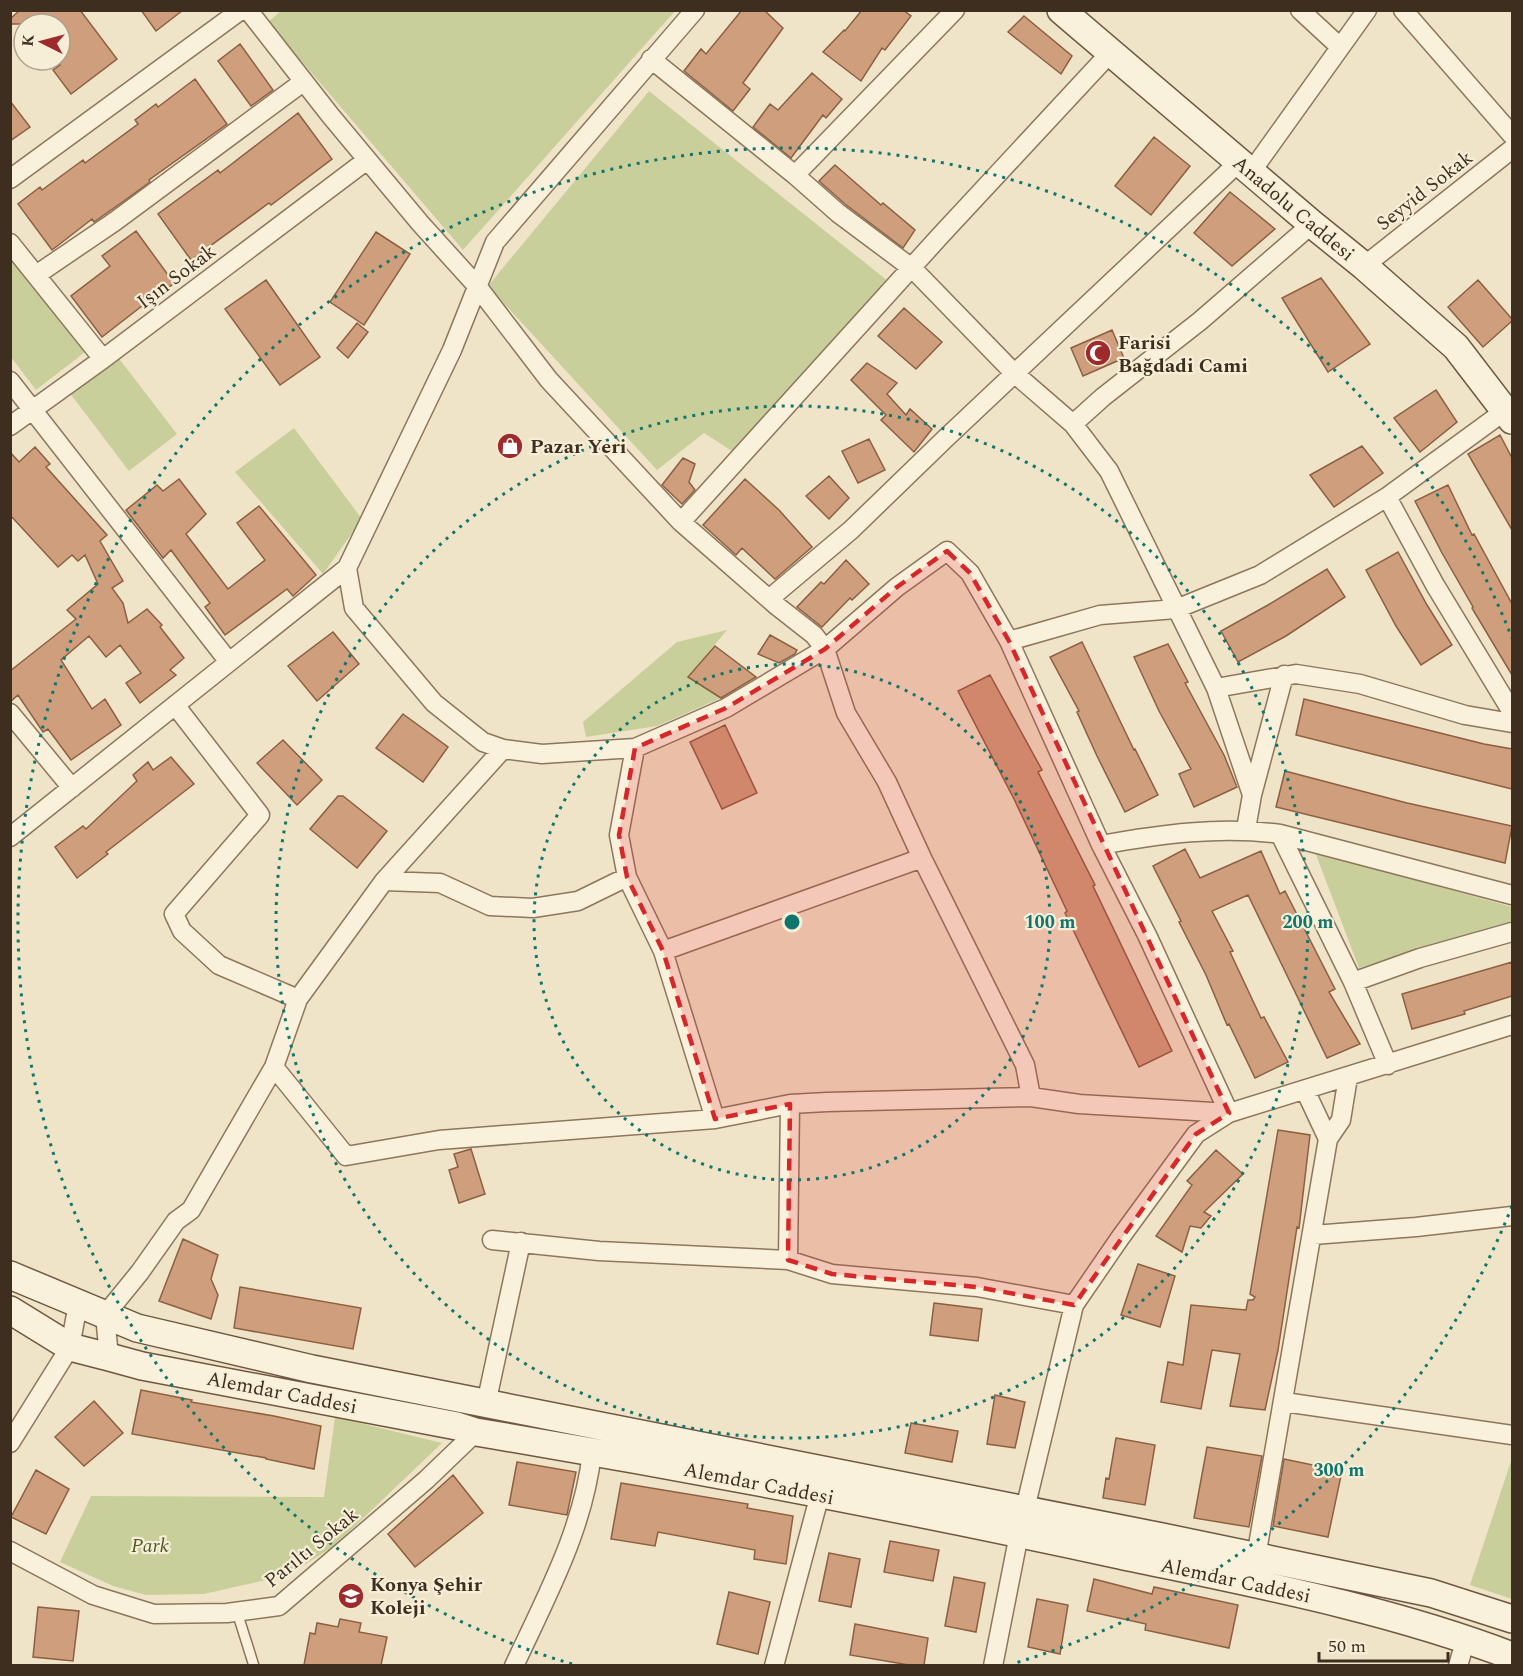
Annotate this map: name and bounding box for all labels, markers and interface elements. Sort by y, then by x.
north arrow [12,12,72,72]
text: K [15,33,41,48]
street label: Seyyid Sokak [1370,143,1480,238]
street label: Anadolu Caddesi [1226,149,1361,269]
street label: Işın Sokak [130,237,223,317]
place label: Farisi Bağdadi Cami [1118,328,1248,381]
mosque icon: Farisi Bağdadi Cami [1083,338,1113,368]
shop icon: Pazar Yeri [495,431,525,461]
place label: Pazar Yeri [530,432,626,462]
text: 100 m [1024,909,1076,936]
text: 200 m [1282,909,1334,936]
centre of rings [782,912,802,932]
street label: Alemdar Caddesi [204,1364,360,1422]
street label: Alemdar Caddesi [681,1455,837,1513]
text: 300 m [1313,1457,1365,1484]
street label: Parıltı Sokak [258,1500,365,1595]
park label: Park [131,1531,170,1561]
street label: Alemdar Caddesi [1158,1550,1314,1612]
place label: Konya Şehir Koleji [370,1570,483,1623]
school or university icon: Konya Şehir Koleji [336,1581,366,1611]
scale bar [1319,1625,1448,1663]
text: 50 m [1328,1633,1366,1660]

